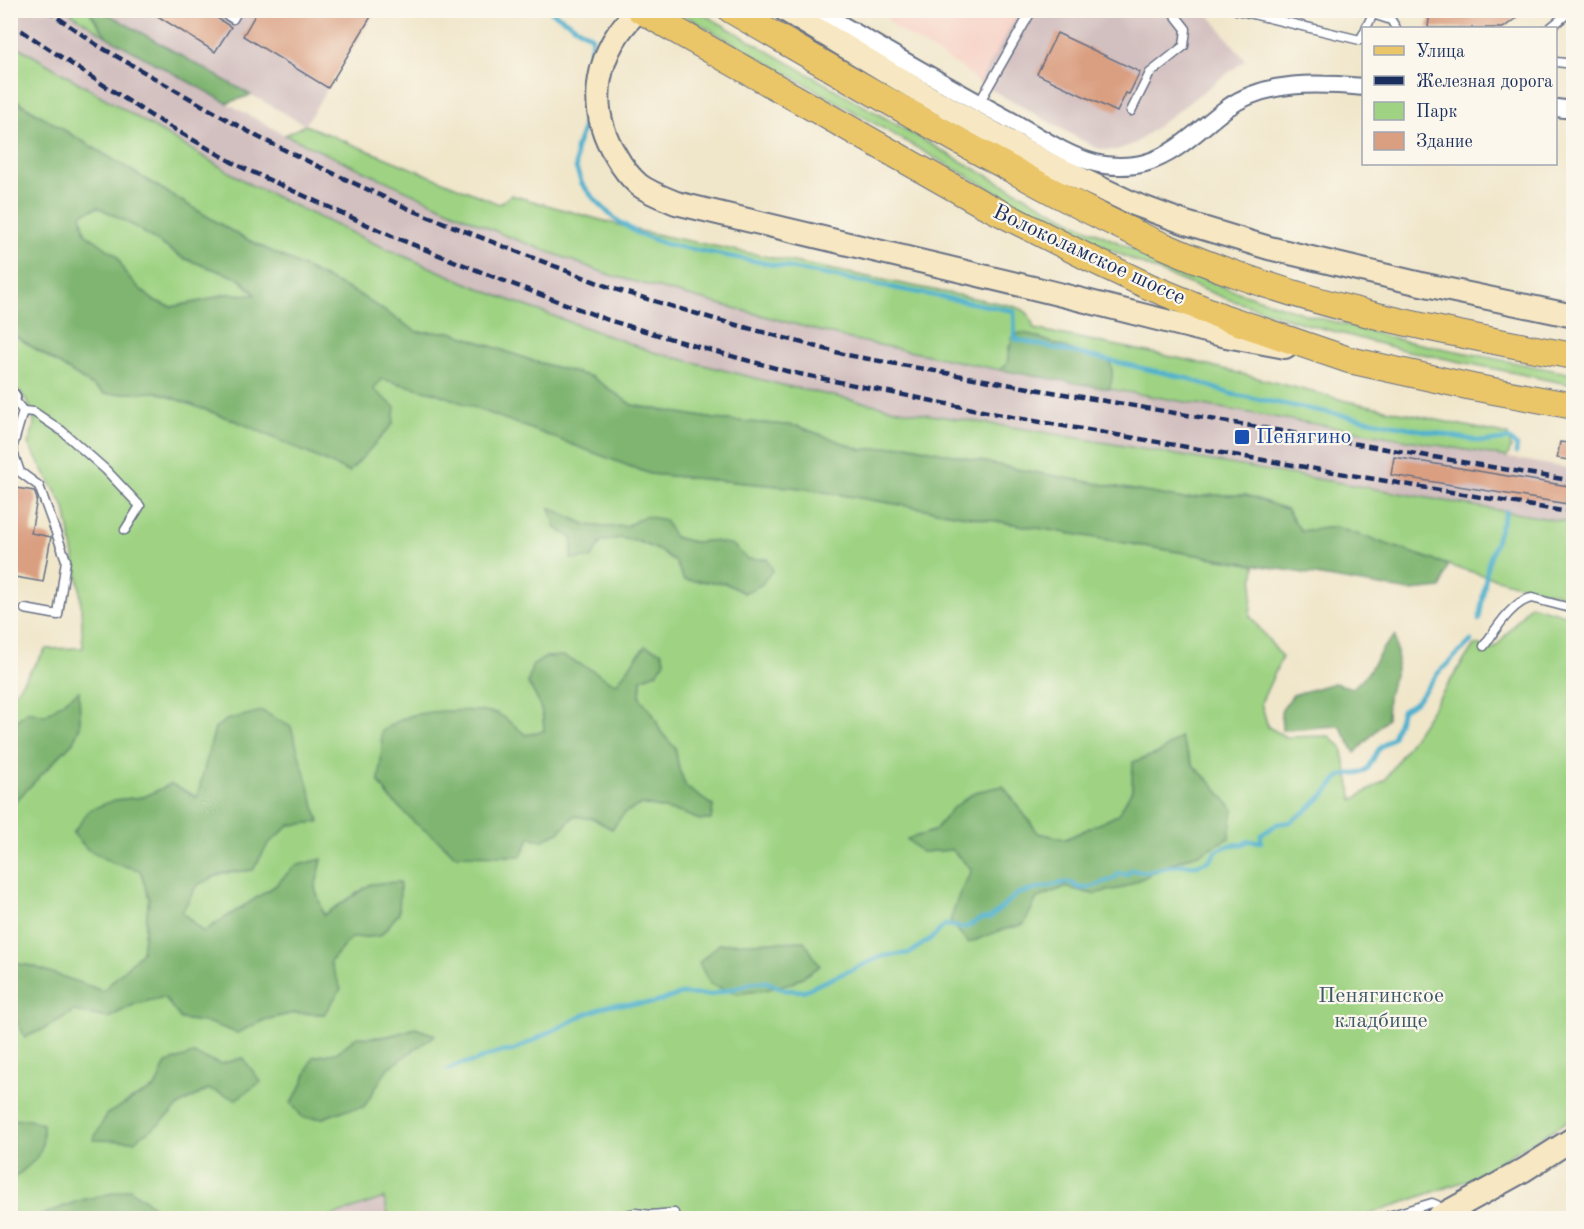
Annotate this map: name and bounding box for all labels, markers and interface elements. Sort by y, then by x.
legend [1362,27,1557,165]
text: Улица [1416,43,1465,61]
text: Железная дорога [1416,73,1553,91]
text: Парк [1416,103,1457,121]
text: Здание [1416,133,1473,151]
street label: Волоколамское шоссе [989,201,1189,309]
place label: Пенягино [1256,426,1351,448]
marker: Пенягино [1233,428,1251,446]
park label: Пенягинское кладбище [1318,985,1444,1032]

